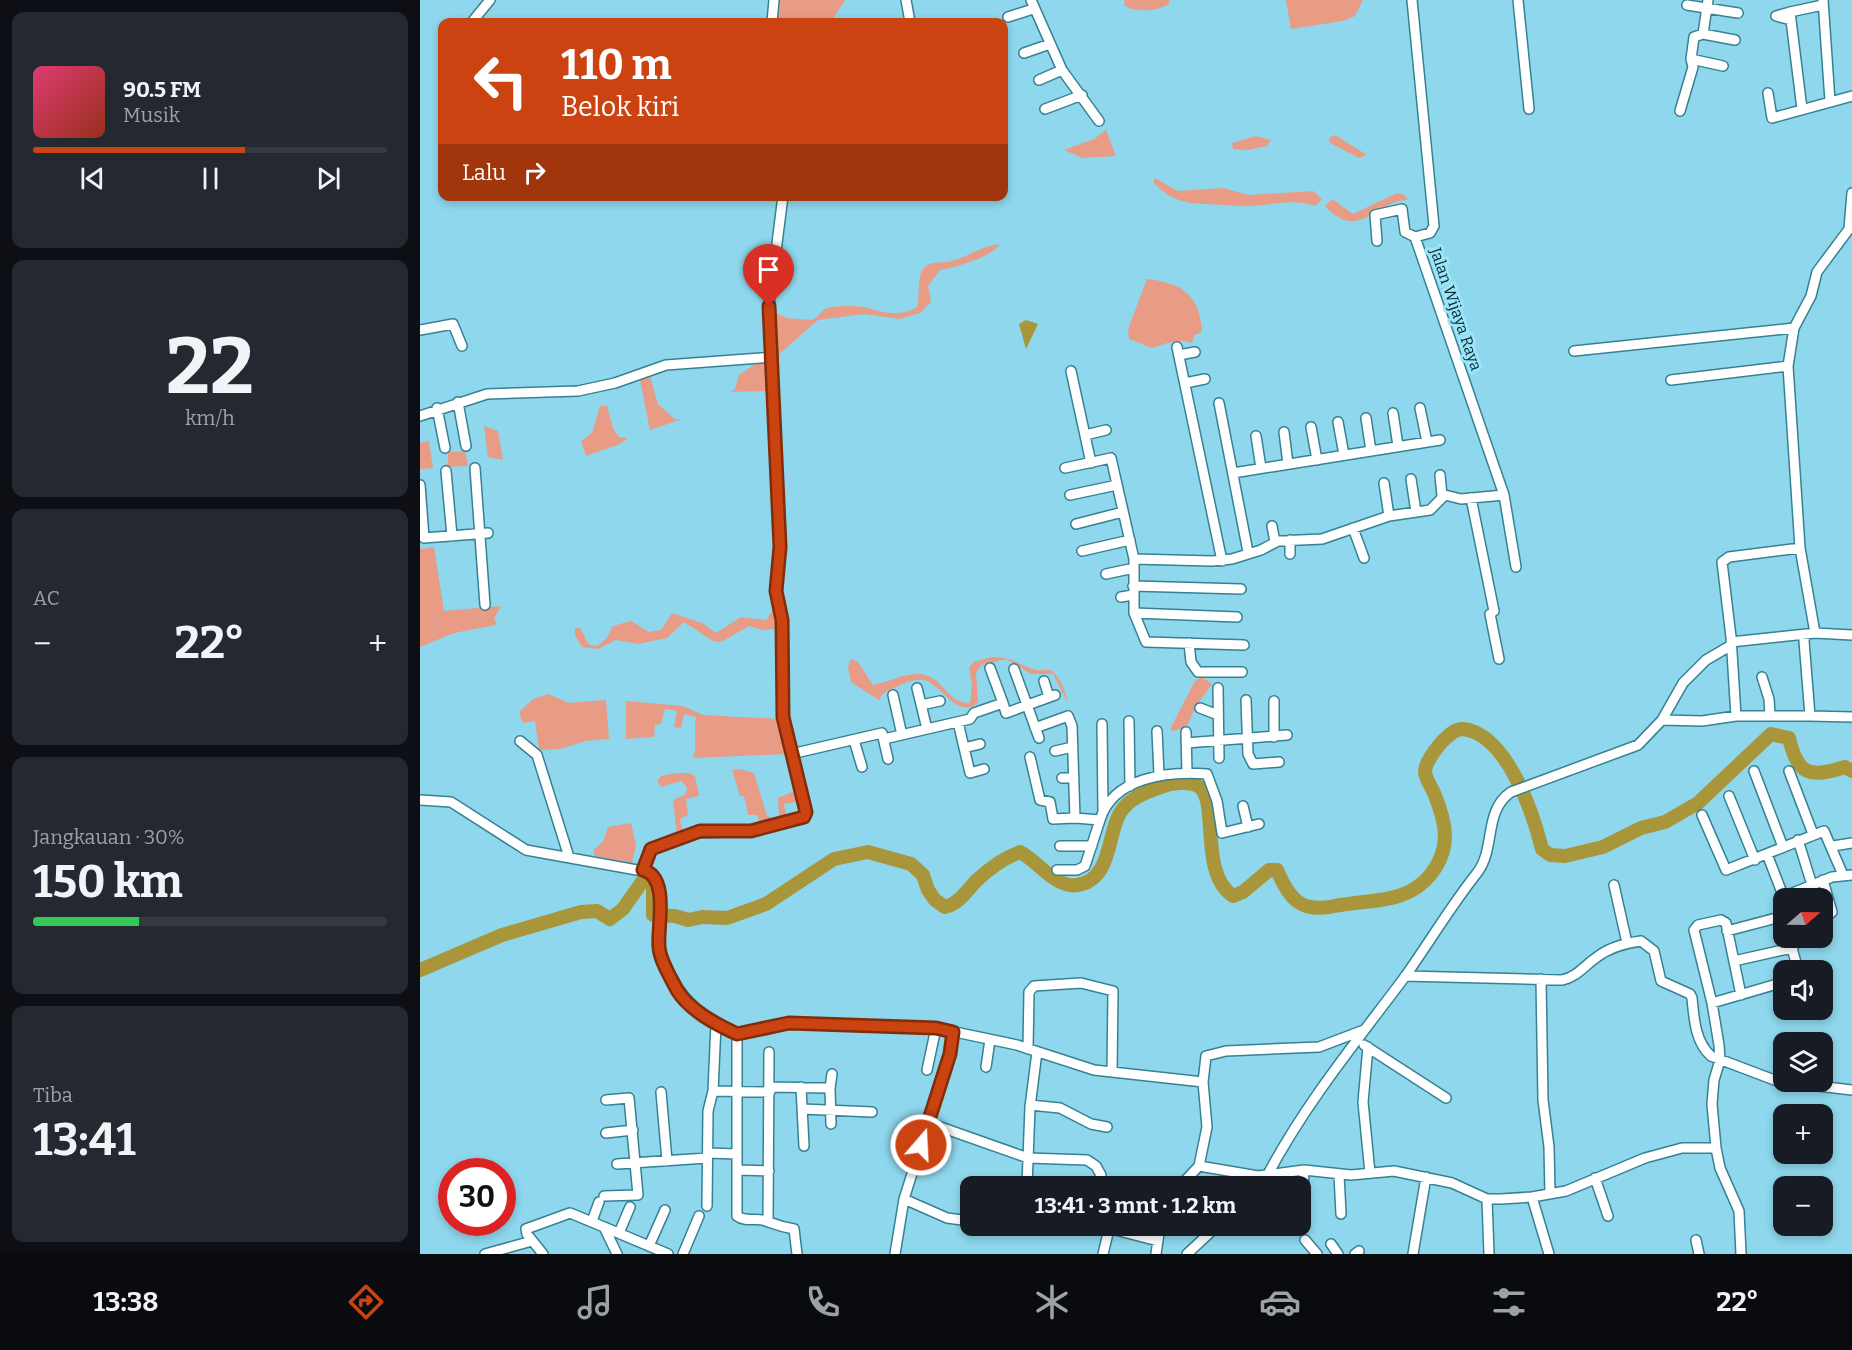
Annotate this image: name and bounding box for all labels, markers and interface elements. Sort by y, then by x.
text: 110 m [561,40,672,90]
icon: left [462,42,540,120]
text: 90.5 FM [123,76,201,103]
text: Belok kiri [561,91,679,123]
text: Musik [123,103,180,127]
icon: right [518,156,551,189]
text: Lalu [462,159,506,186]
icon: previous [76,162,109,195]
icon: pause [194,162,227,195]
icon: next [312,162,345,195]
pin [743,244,794,306]
street label: Jalan Wijaya Raya [1426,244,1486,373]
icon: arrive [752,253,785,286]
text: 22 [166,320,254,414]
text: km/h [185,406,235,430]
text: AC [33,586,60,610]
text: 22° [174,616,245,670]
text: − [33,624,51,664]
text: + [368,624,387,664]
text: Jangkauan · 30% [33,825,185,849]
text: 150 km [33,855,183,909]
north arrow [1773,888,1833,948]
map controls [1773,888,1833,1236]
button: sound [1773,960,1833,1020]
button: layers [1773,1032,1833,1092]
text: Tiba [33,1083,73,1107]
button: + [1773,1104,1833,1164]
text: 13:41 [33,1113,136,1167]
position arrow [889,1113,953,1177]
speed limit sign: 30 [438,1158,516,1236]
button: − [1773,1176,1833,1236]
text: 13:41 · 3 mnt · 1.2 km [1035,1192,1236,1219]
icon: directions [345,1281,387,1323]
icon: music [574,1281,616,1323]
icon: phone [802,1281,844,1323]
icon: climate [1031,1281,1073,1323]
icon: car [1259,1281,1301,1323]
icon: filters [1488,1281,1530,1323]
text: 13:38 [93,1286,159,1318]
text: 22° [1716,1286,1759,1318]

